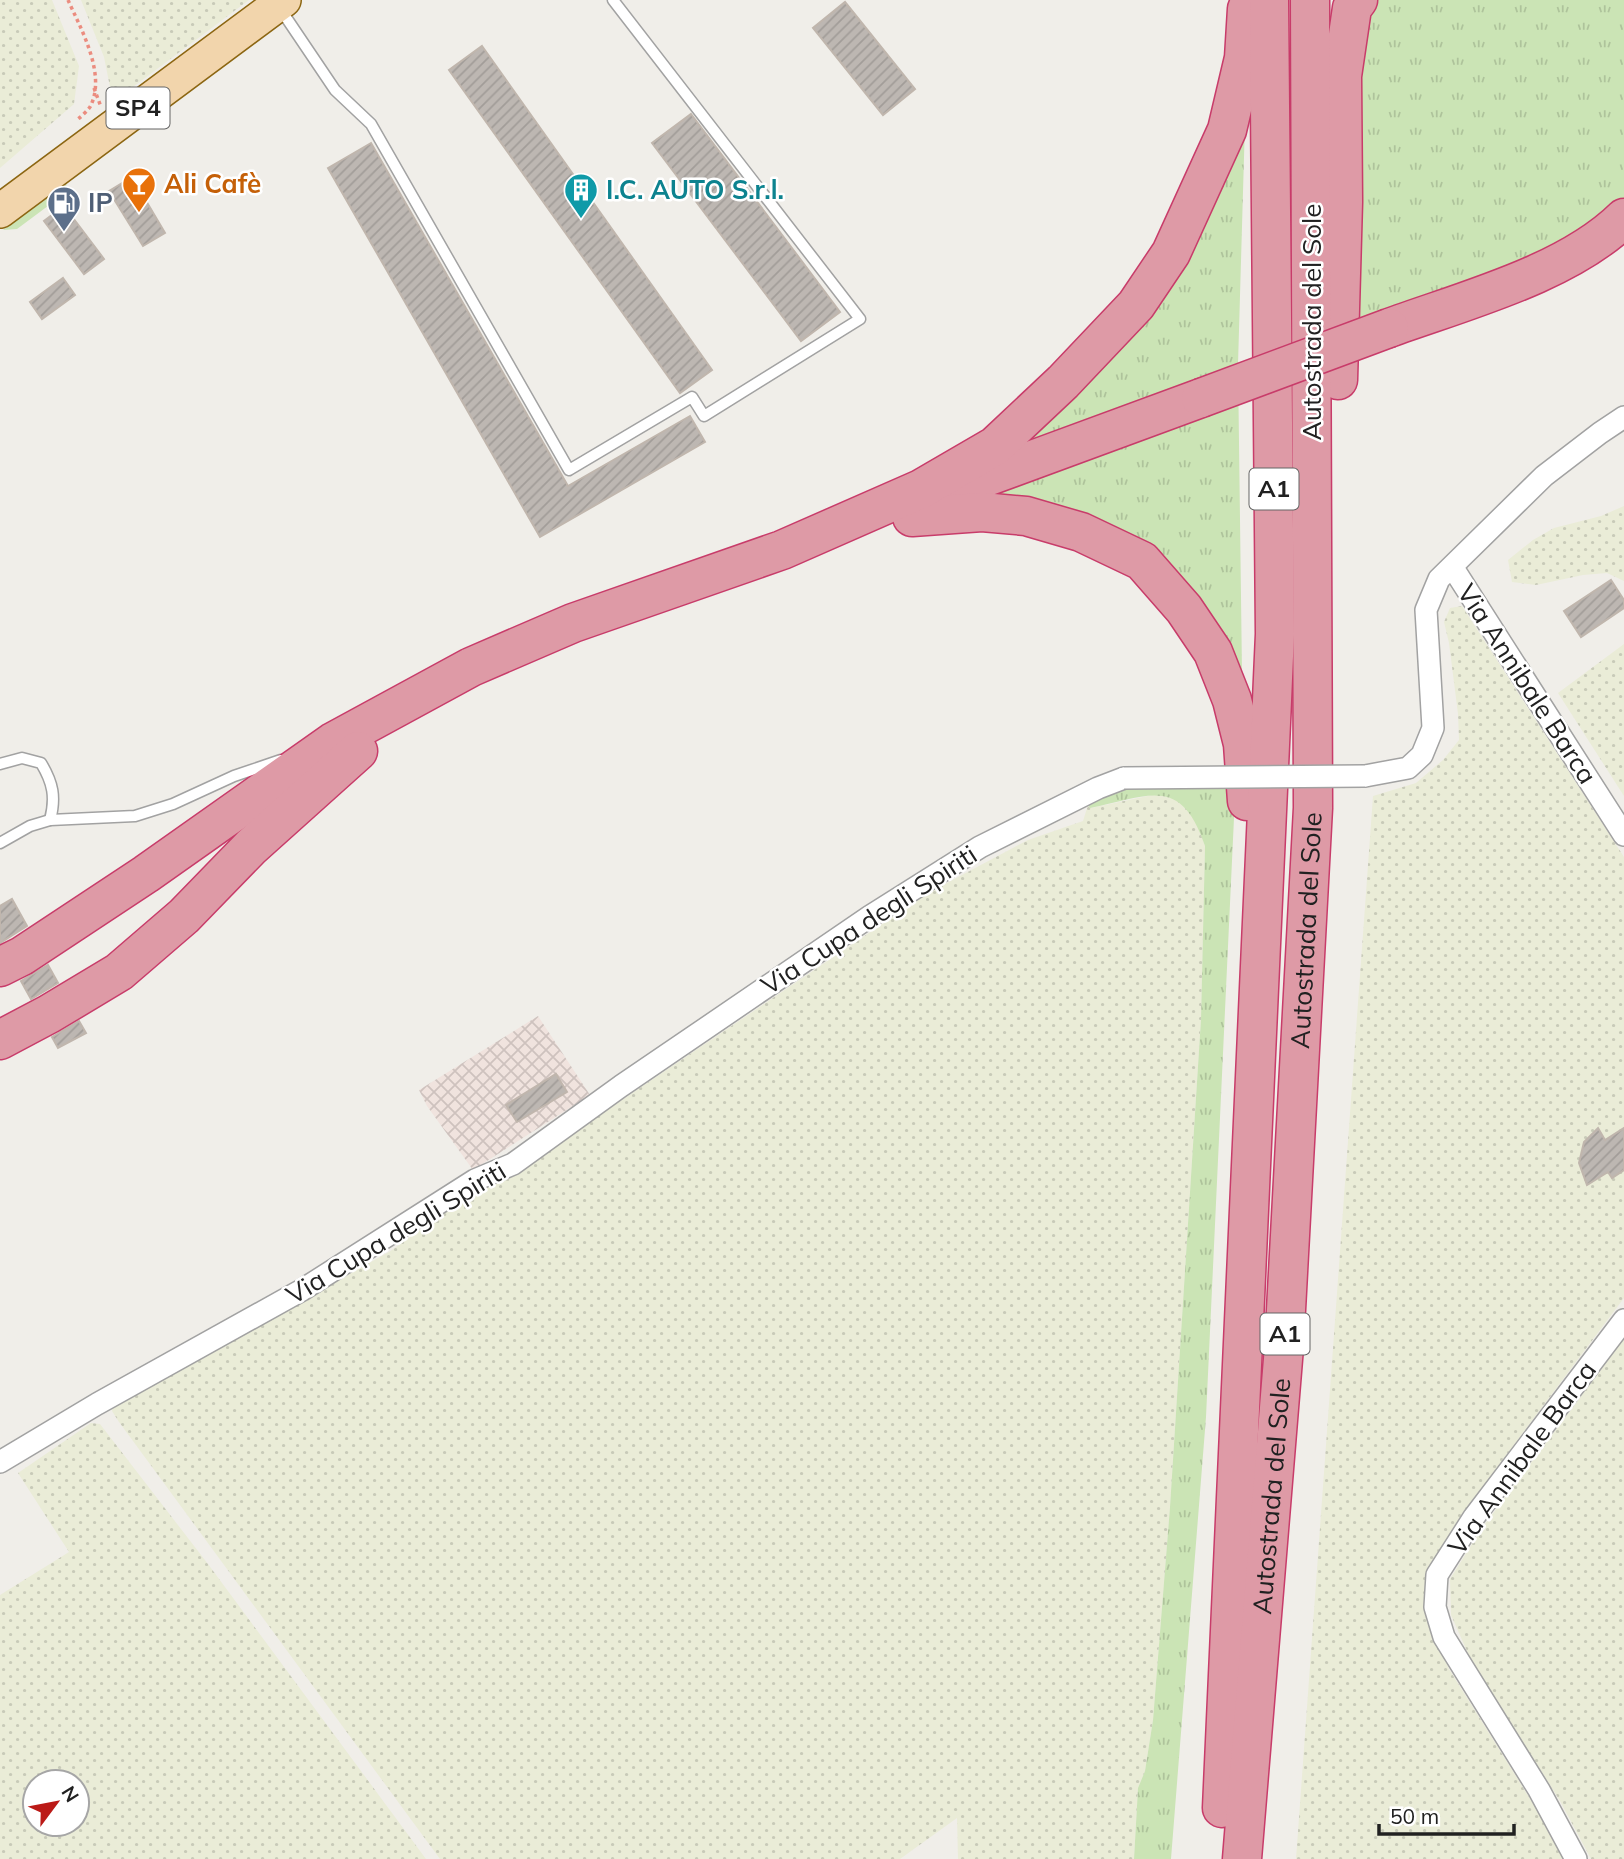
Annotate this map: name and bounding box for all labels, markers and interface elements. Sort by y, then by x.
road number: SP4 [106,88,170,128]
bar icon: Ali Cafè [120,165,158,214]
place label: Ali Cafè [164,167,261,200]
building icon: I.C. AUTO S.r.l. [562,171,600,220]
place label: I.C. AUTO S.r.l. [606,173,784,206]
fuel station icon: IP [45,184,83,233]
place label: IP [88,186,113,219]
street label: Autostrada del Sole [1295,204,1328,440]
road number: A1 [1250,468,1298,510]
street label: Via Annibale Barca [1450,578,1604,790]
street label: Autostrada del Sole [1283,811,1329,1050]
street label: Via Cupa degli Spiriti [755,837,983,1002]
street label: Via Cupa degli Spiriti [280,1154,512,1311]
road number: A1 [1260,1314,1310,1354]
street label: Via Annibale Barca [1440,1354,1603,1561]
street label: Autostrada del Sole [1245,1377,1297,1616]
north arrow [21,1768,91,1838]
text: N [56,1782,84,1806]
scale bar [1379,1792,1514,1836]
text: 50 m [1390,1803,1439,1829]

